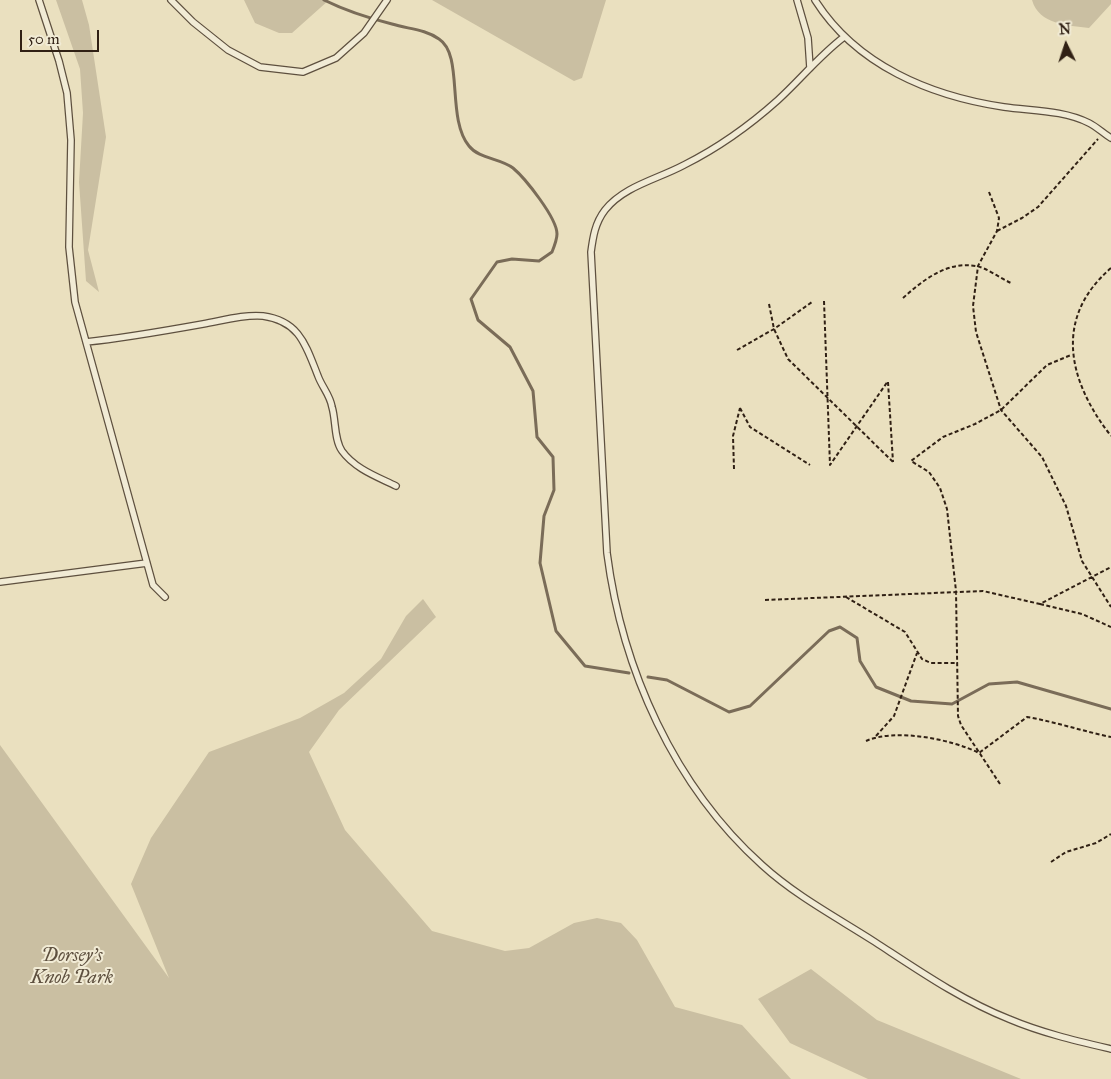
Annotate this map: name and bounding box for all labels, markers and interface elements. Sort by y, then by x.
scale bar [22,20,101,52]
north arrow [1041,20,1091,70]
text: N [1058,21,1071,38]
text: 50 m [28,30,60,48]
park label: Dorsey's Knob Park [31,945,113,989]

